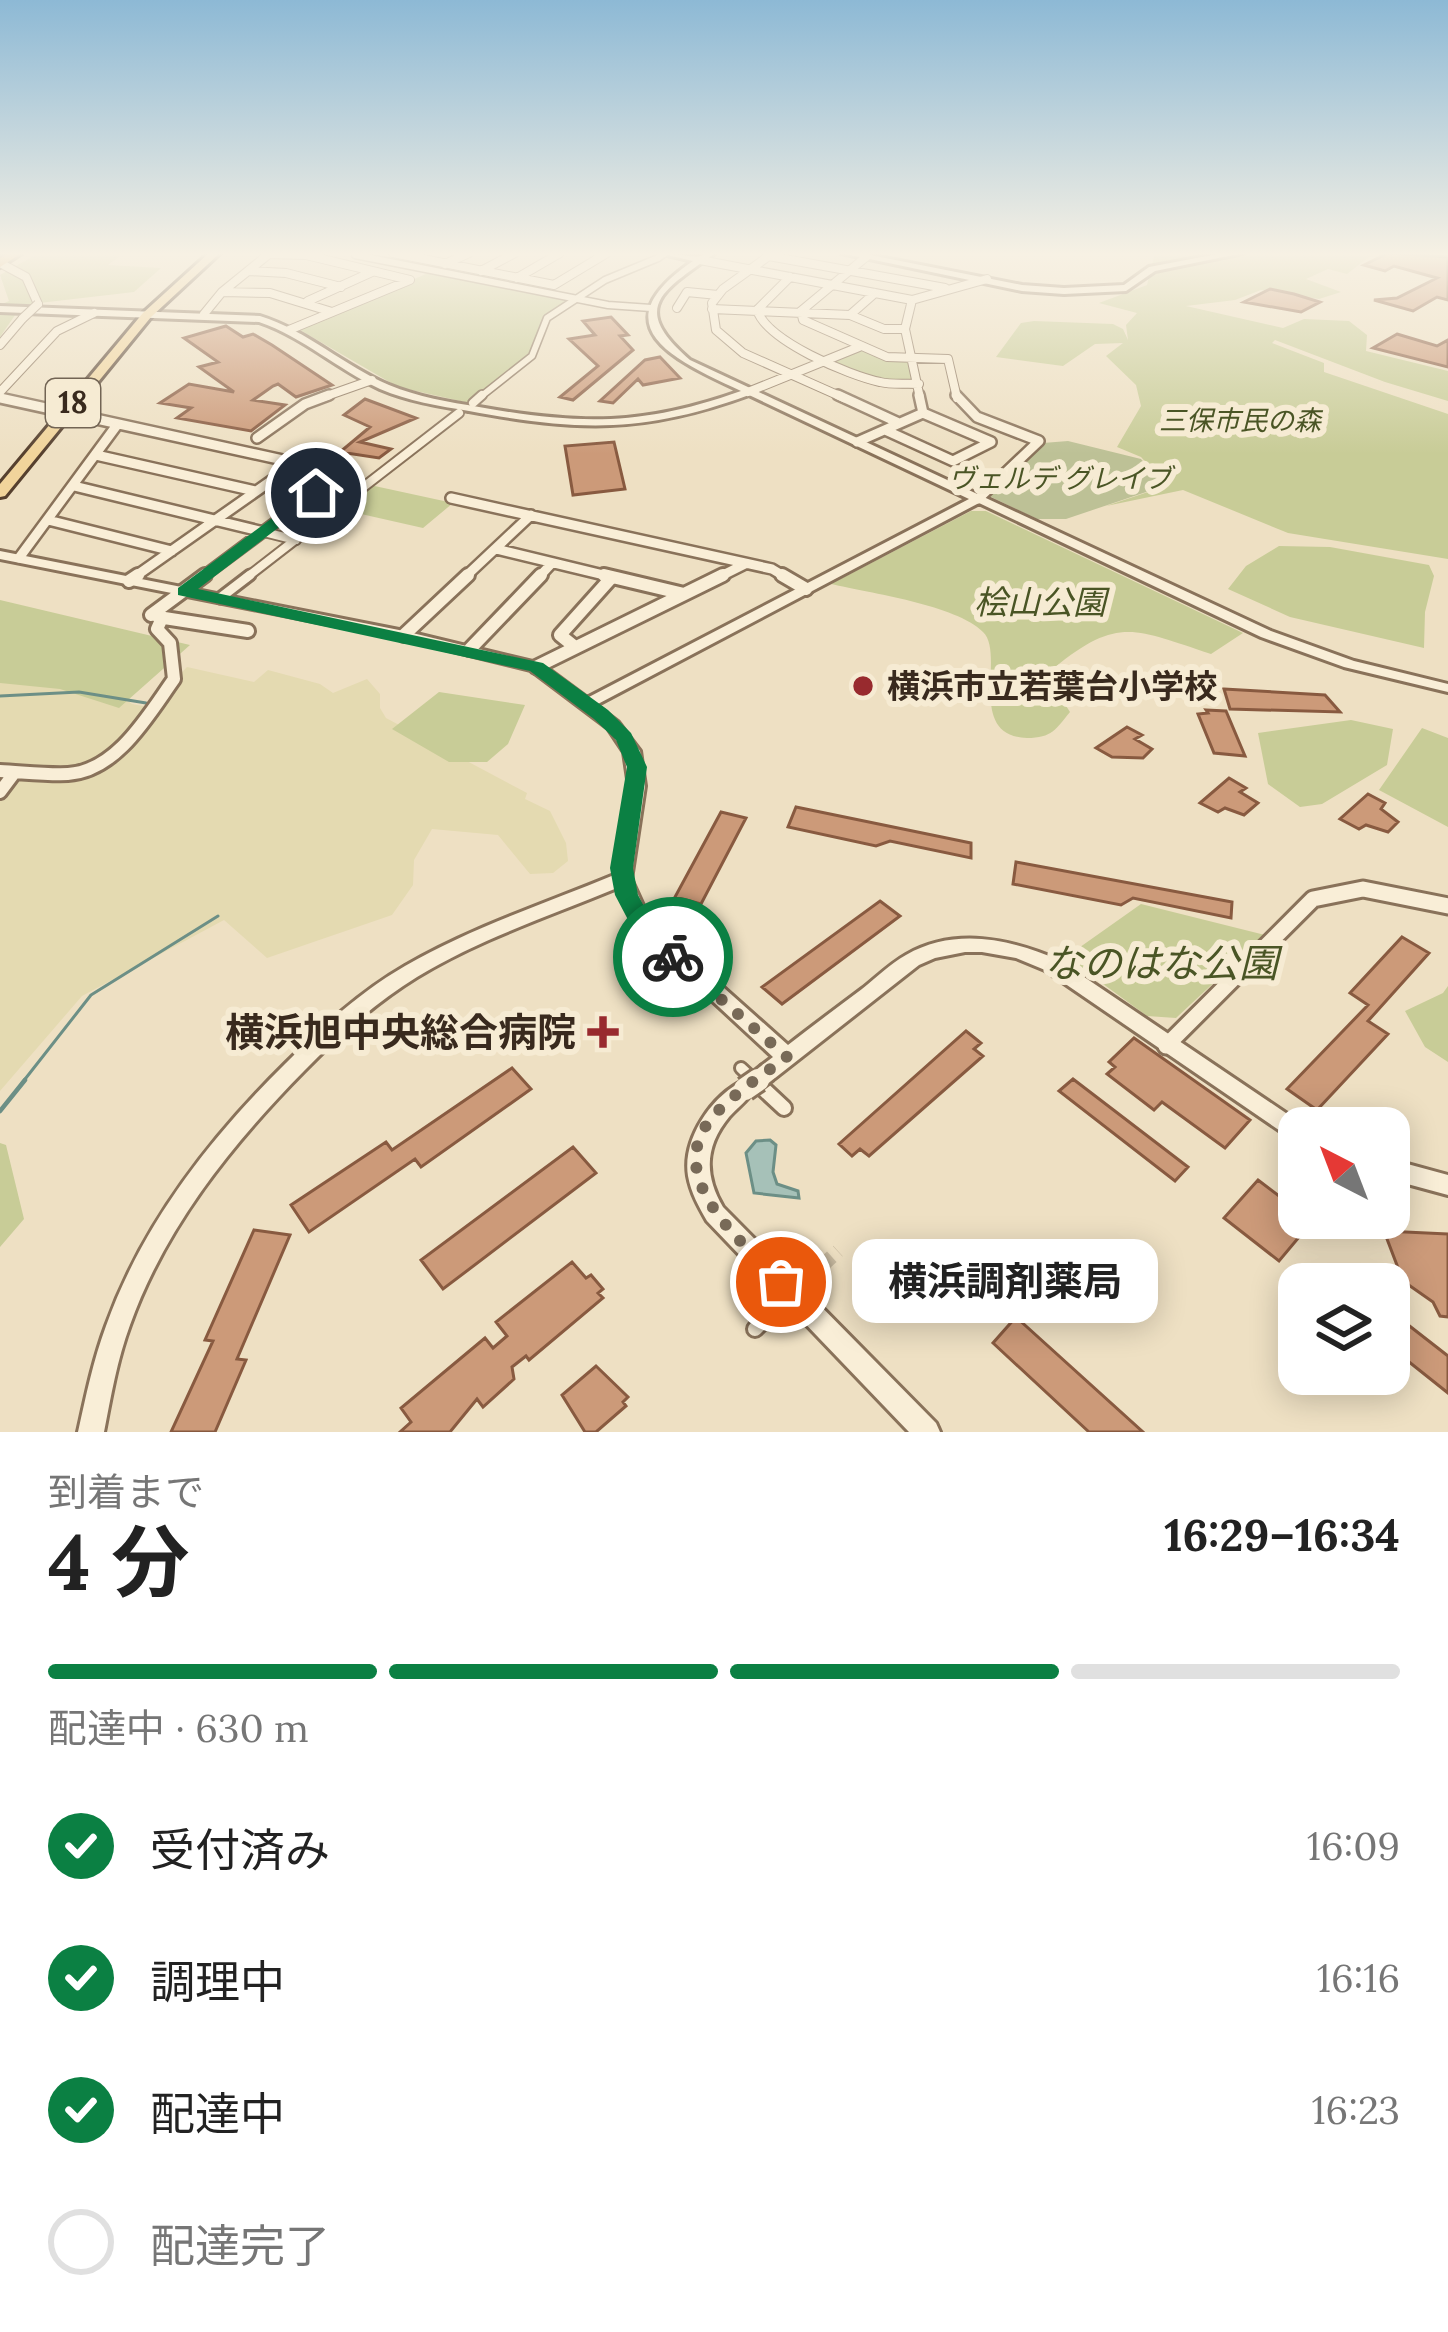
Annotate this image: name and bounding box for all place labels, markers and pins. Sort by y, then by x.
pin [265,442,367,544]
place label: 横浜市立若葉台小学校 [887,665,1217,707]
marker: 横浜市立若葉台小学校 [850,673,876,699]
place label: 横浜旭中央総合病院 [225,1007,576,1057]
marker: 横浜旭中央総合病院 [587,1016,619,1048]
pin [730,1231,832,1333]
callout: 横浜調剤薬局 [853,1240,1159,1324]

